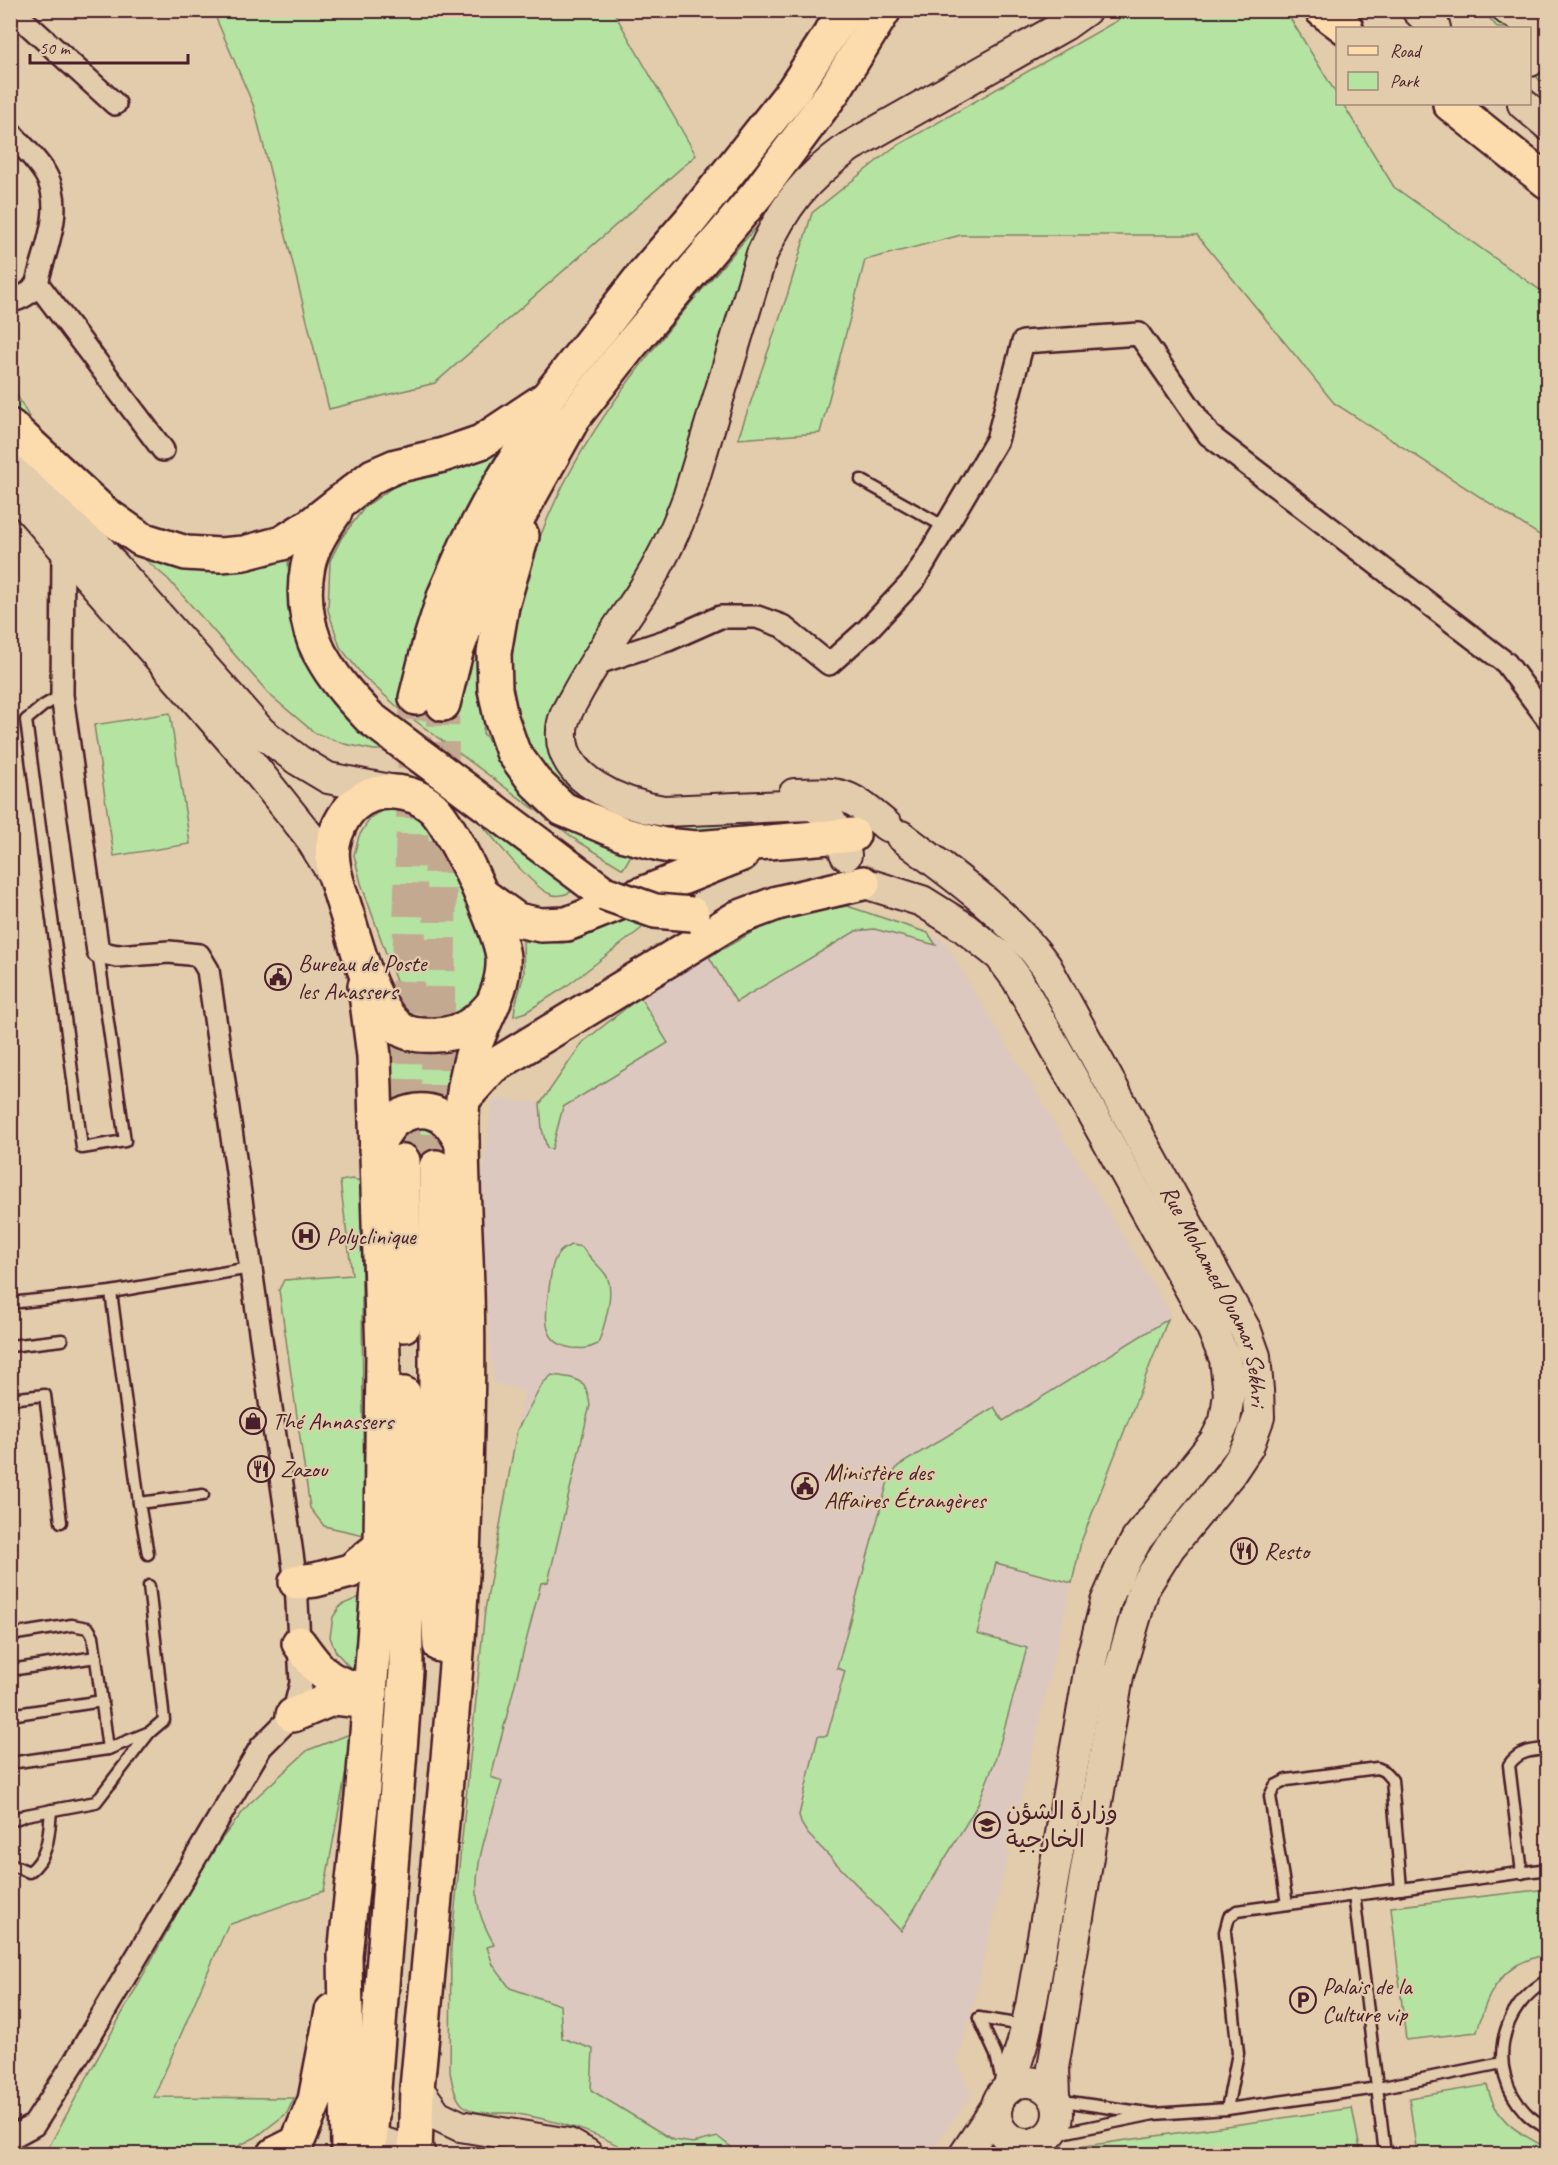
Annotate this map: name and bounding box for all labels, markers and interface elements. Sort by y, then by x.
scale bar [30,27,188,65]
legend [1336,27,1531,105]
text: 50 m [39,37,72,59]
text: Road [1390,40,1423,62]
text: Park [1390,70,1420,92]
place label: Bureau de Poste les Anassers [298,948,428,1006]
public building icon: Bureau de Poste les Anassers [263,962,293,992]
street label: Rue Mohamed Ouamar Sekhri [1154,1180,1274,1409]
hospital icon: Polyclinique [291,1221,321,1251]
place label: Polyclinique [326,1221,418,1251]
shop icon: Thé Annassers [238,1406,268,1436]
place label: Thé Annassers [272,1406,395,1436]
restaurant icon: Zazou [246,1454,276,1484]
place label: Zazou [280,1454,330,1484]
place label: Ministère des Affaires Étrangères [824,1457,987,1515]
public building icon: Ministère des Affaires Étrangères [790,1471,820,1501]
restaurant icon: Resto [1229,1536,1259,1566]
place label: Resto [1264,1536,1312,1566]
place label: وزارة الشؤن الخارجية [1006,1796,1118,1854]
school or university icon: وزارة الشؤن الخارجية [972,1810,1002,1840]
place label: Palais de la Culture vip [1322,1971,1413,2029]
parking icon: Palais de la Culture vip [1288,1985,1318,2015]

